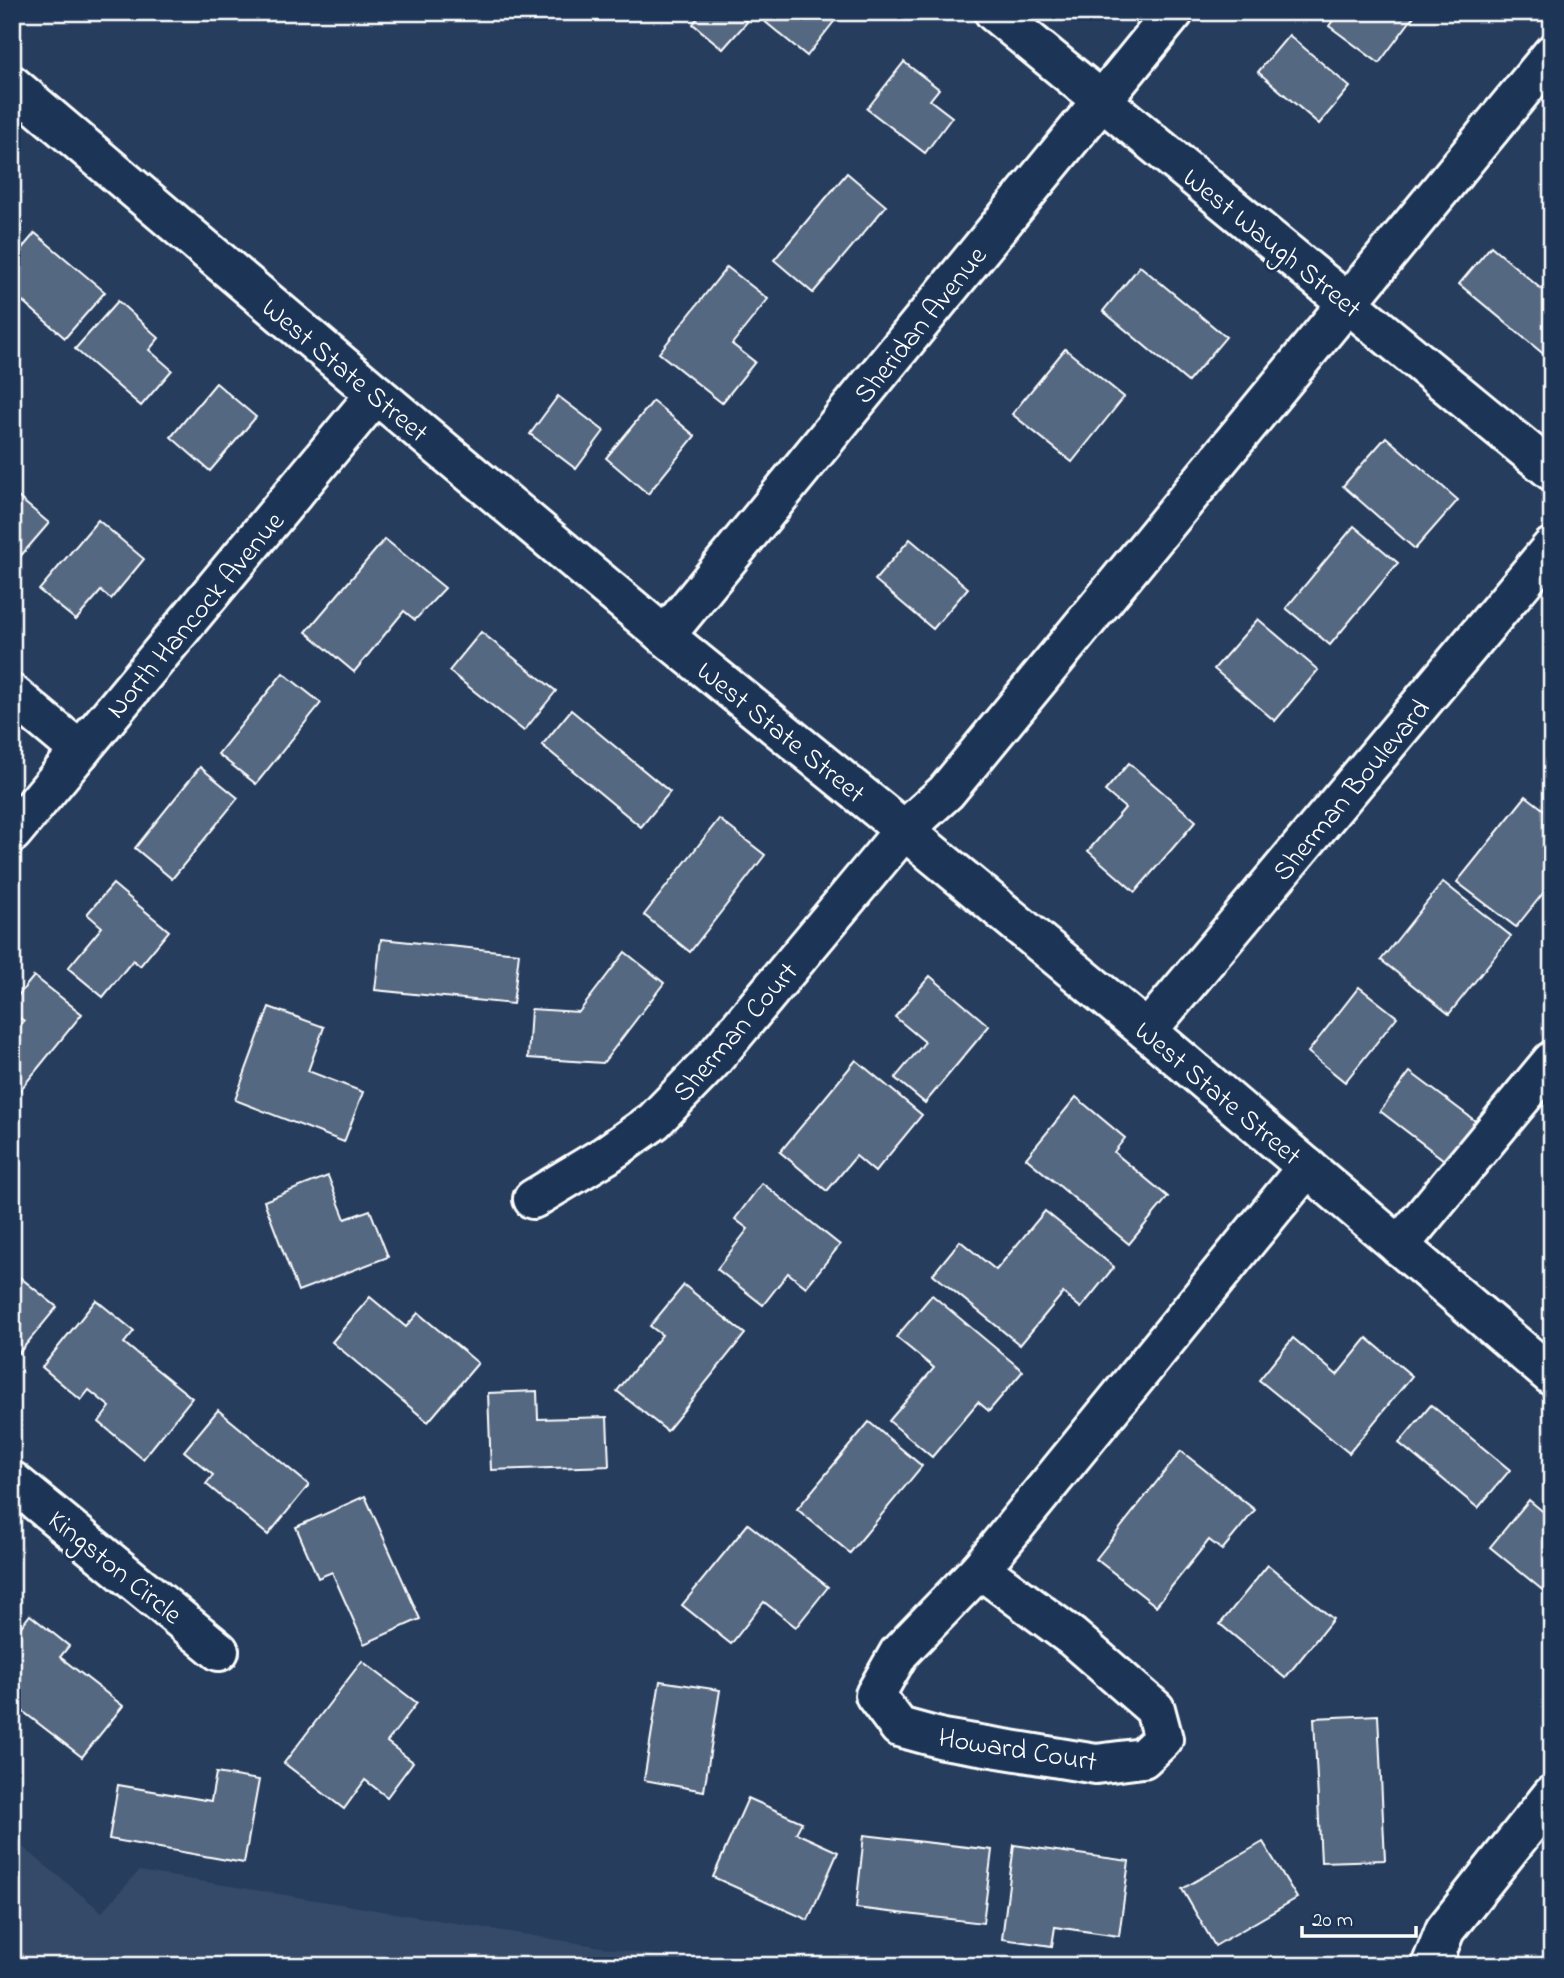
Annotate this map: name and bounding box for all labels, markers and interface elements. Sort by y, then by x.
street label: West Waugh Street [1172,160,1369,330]
street label: Sheridan Avenue [845,238,999,414]
street label: West State Street [251,289,436,454]
street label: North Hancock Avenue [98,503,296,729]
street label: West State Street [686,653,873,815]
street label: Sherman Boulevard [1264,691,1442,891]
street label: Sherman Court [664,954,809,1112]
street label: West State Street [1124,1012,1309,1177]
street label: Kingston Circle [38,1502,190,1636]
street label: Howard Court [935,1719,1100,1784]
scale bar [1302,1894,1415,1938]
text: 20 m [1312,1906,1353,1936]

